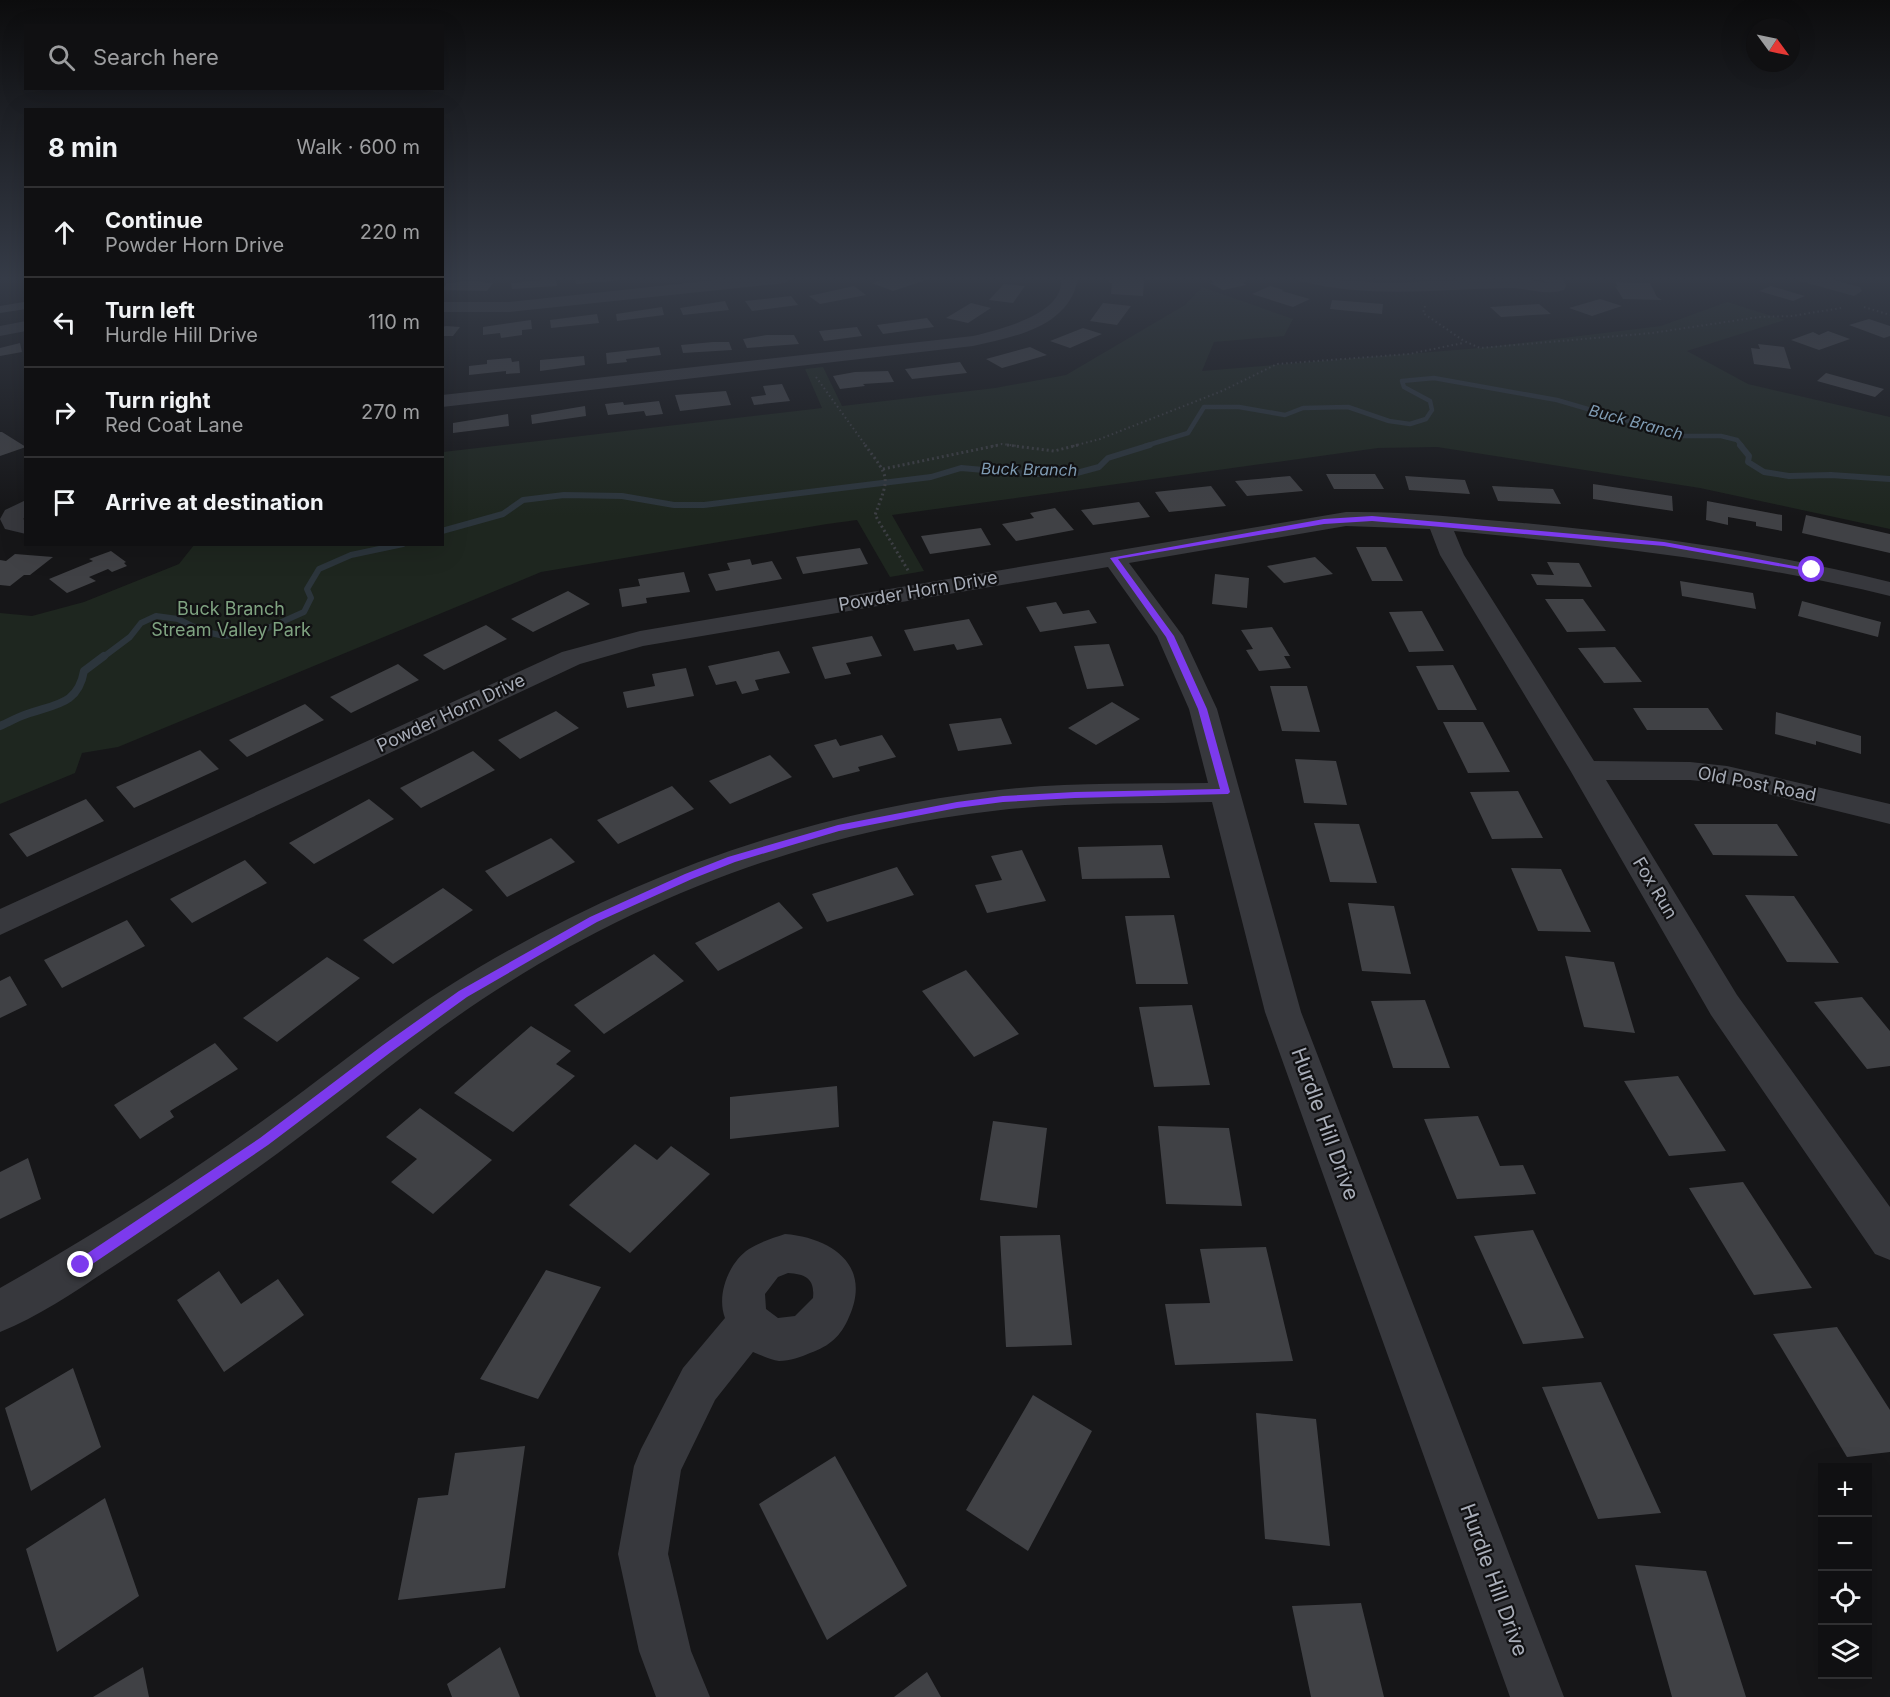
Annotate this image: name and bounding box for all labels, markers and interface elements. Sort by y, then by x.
north arrow [1746,18,1800,72]
search box [24,24,444,90]
icon: search [45,41,78,74]
text: Search here [93,44,219,70]
text: 8 min [48,132,118,163]
text: Walk · 600 m [296,135,420,159]
text: Continue [105,207,203,233]
icon: ahead [48,216,81,249]
text: 220 m [360,220,420,244]
text: Powder Horn Drive [105,233,284,257]
text: Turn left [105,297,195,323]
icon: left [48,306,81,339]
text: 110 m [368,310,420,334]
text: Hurdle Hill Drive [105,323,258,347]
text: Turn right [105,387,211,413]
icon: right [48,396,81,429]
text: 270 m [361,400,420,424]
water label: Buck Branch [1587,400,1685,444]
text: Red Coat Lane [105,413,243,437]
water label: Buck Branch [981,458,1077,480]
icon: arrive [48,486,81,519]
text: Arrive at destination [105,489,324,515]
route start [1798,556,1824,582]
street label: Powder Horn Drive [837,566,999,615]
park label: Buck Branch Stream Valley Park [151,598,311,640]
street label: Powder Horn Drive [373,669,528,756]
street label: Old Post Road [1696,762,1818,805]
street label: Fox Run [1629,853,1682,922]
street label: Hurdle Hill Drive [1286,1044,1365,1204]
route end [67,1251,93,1277]
map controls [1818,1463,1872,1679]
button: + [1818,1463,1872,1517]
street label: Hurdle Hill Drive [1455,1500,1534,1660]
button: − [1818,1517,1872,1571]
button: locate [1818,1571,1872,1625]
button: layers [1818,1625,1872,1679]

